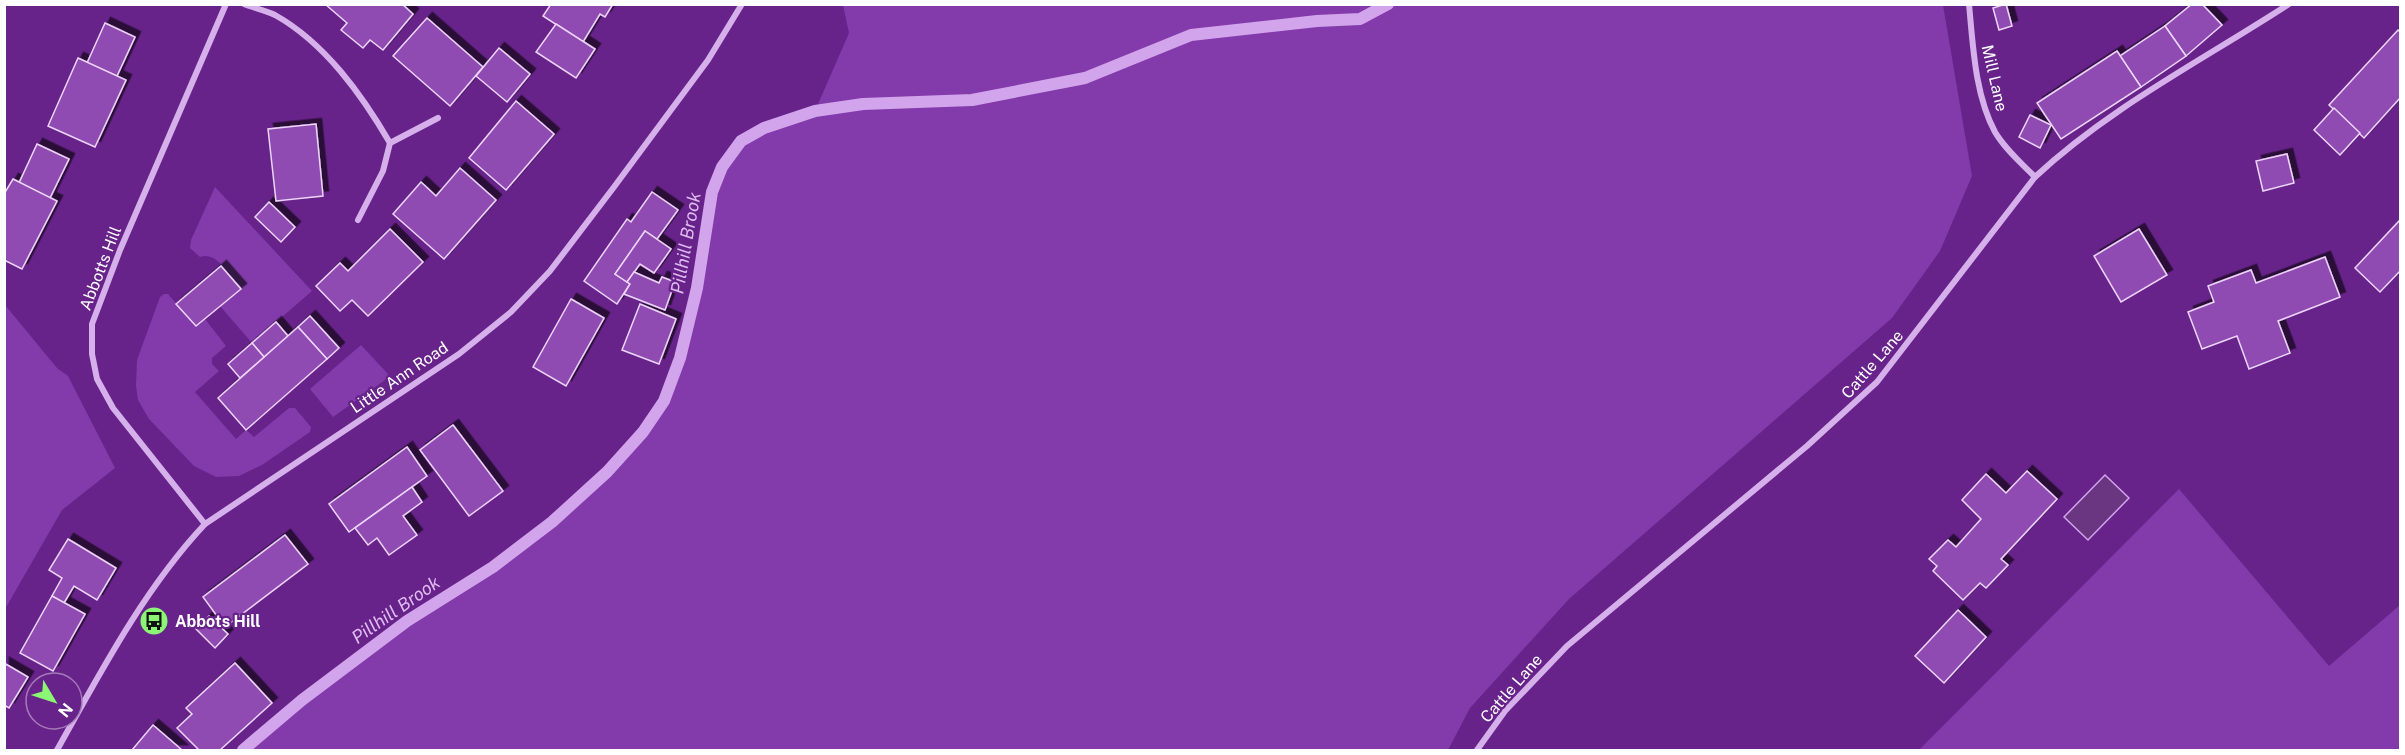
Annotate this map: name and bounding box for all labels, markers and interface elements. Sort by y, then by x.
street label: Mill Lane [1978,43,2011,113]
water label: Pillhill Brook [666,190,705,295]
street label: Abbotts Hill [76,223,125,313]
street label: Cattle Lane [1837,326,1907,402]
street label: Little Ann Road [347,338,452,417]
water label: Pillhill Brook [348,571,444,648]
bus stop icon: Abbots Hill [138,605,170,637]
place label: Abbots Hill [175,612,261,631]
street label: Cattle Lane [1476,650,1546,726]
north arrow [24,671,84,731]
text: N [54,699,77,721]

